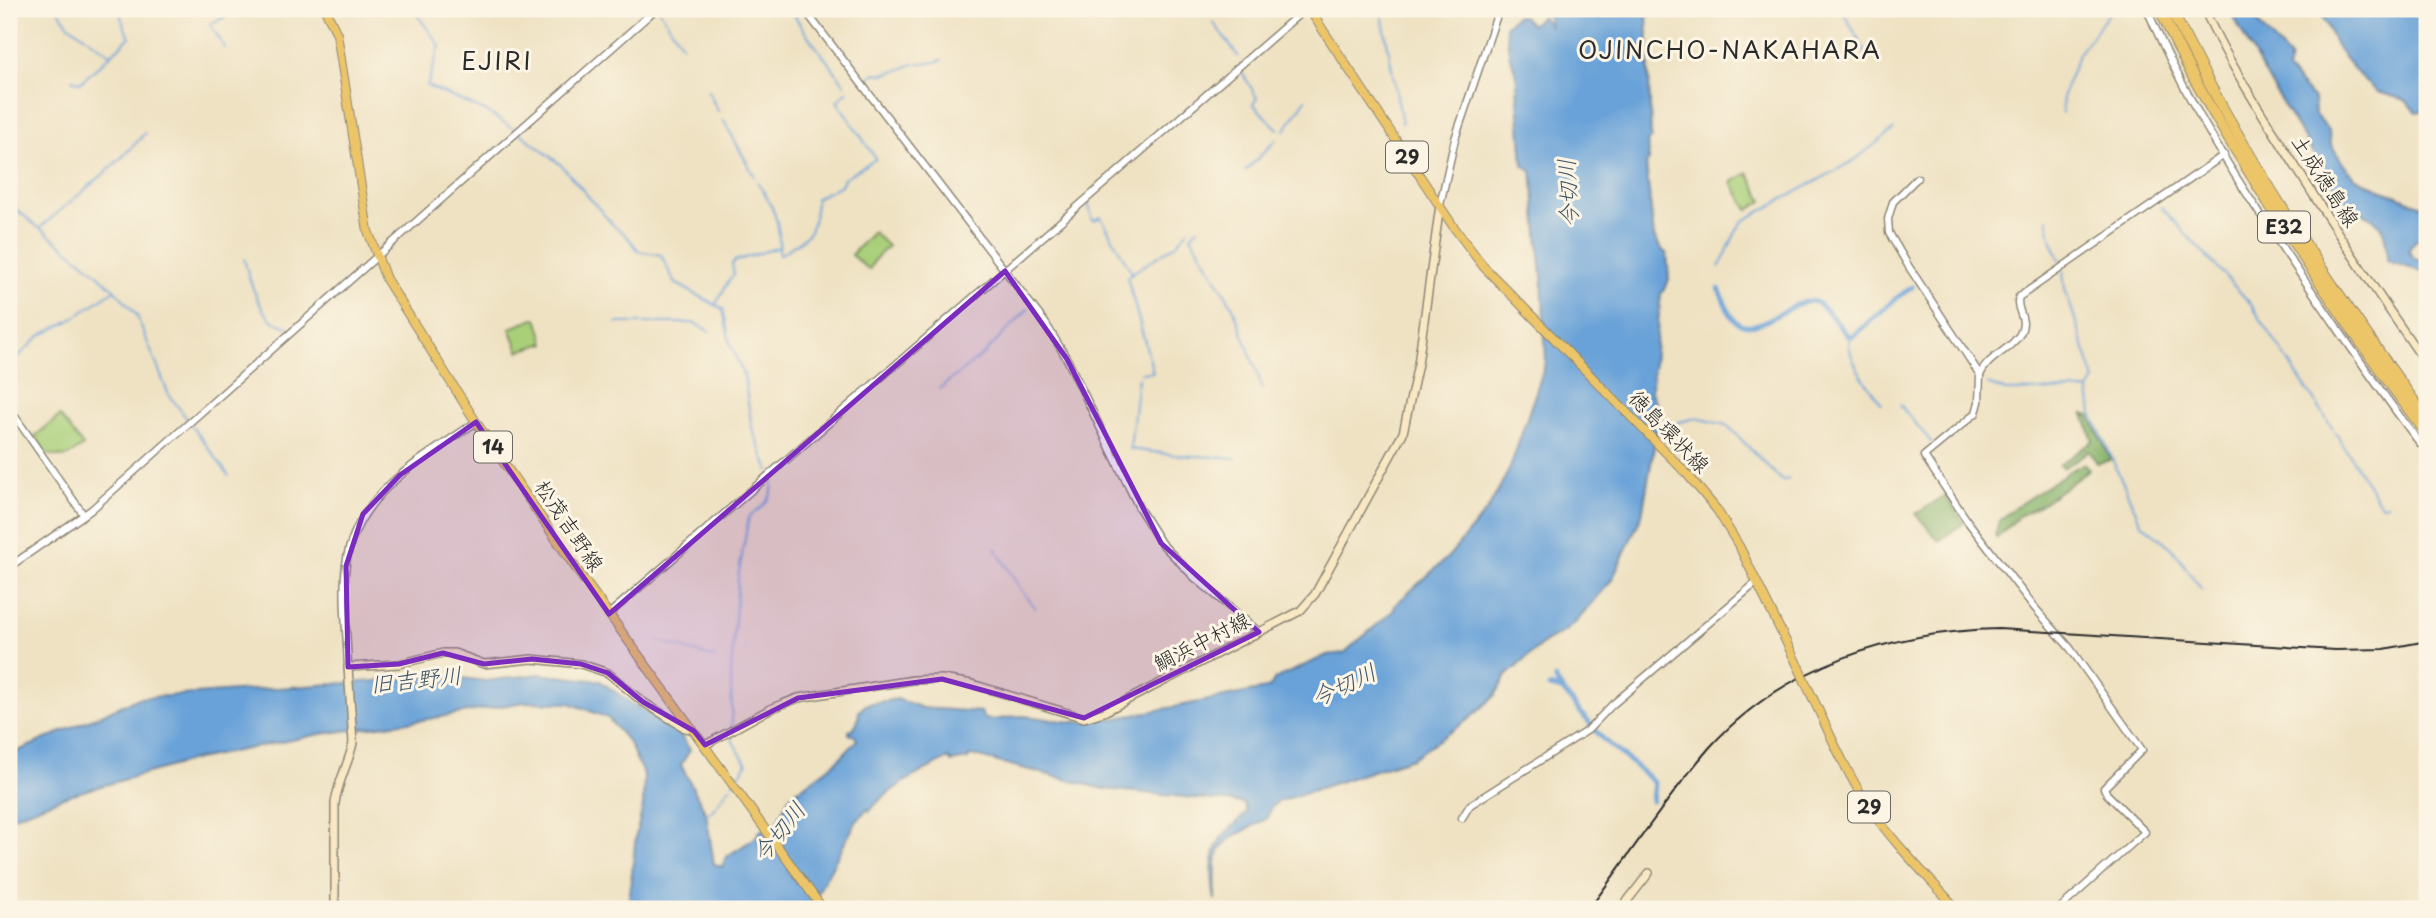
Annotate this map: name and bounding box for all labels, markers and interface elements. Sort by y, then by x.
district label: OJINCHO-NAKAHARA [1578,31,1882,67]
district label: EJIRI [461,42,533,78]
street label: 土成徳島線 [2285,127,2369,233]
road number: 29 [1386,141,1428,172]
water label: 今切川 [1547,158,1586,228]
road number: E32 [2258,212,2310,243]
street label: 徳島環状線 [1622,382,1718,479]
road number: 14 [474,432,512,462]
street label: 松茂吉野線 [528,472,613,577]
street label: 鯛浜中村線 [1147,602,1255,678]
water label: 今切川 [1305,653,1382,714]
water label: 旧吉野川 [368,656,463,701]
road number: 29 [1848,792,1890,822]
water label: 今切川 [743,793,813,869]

